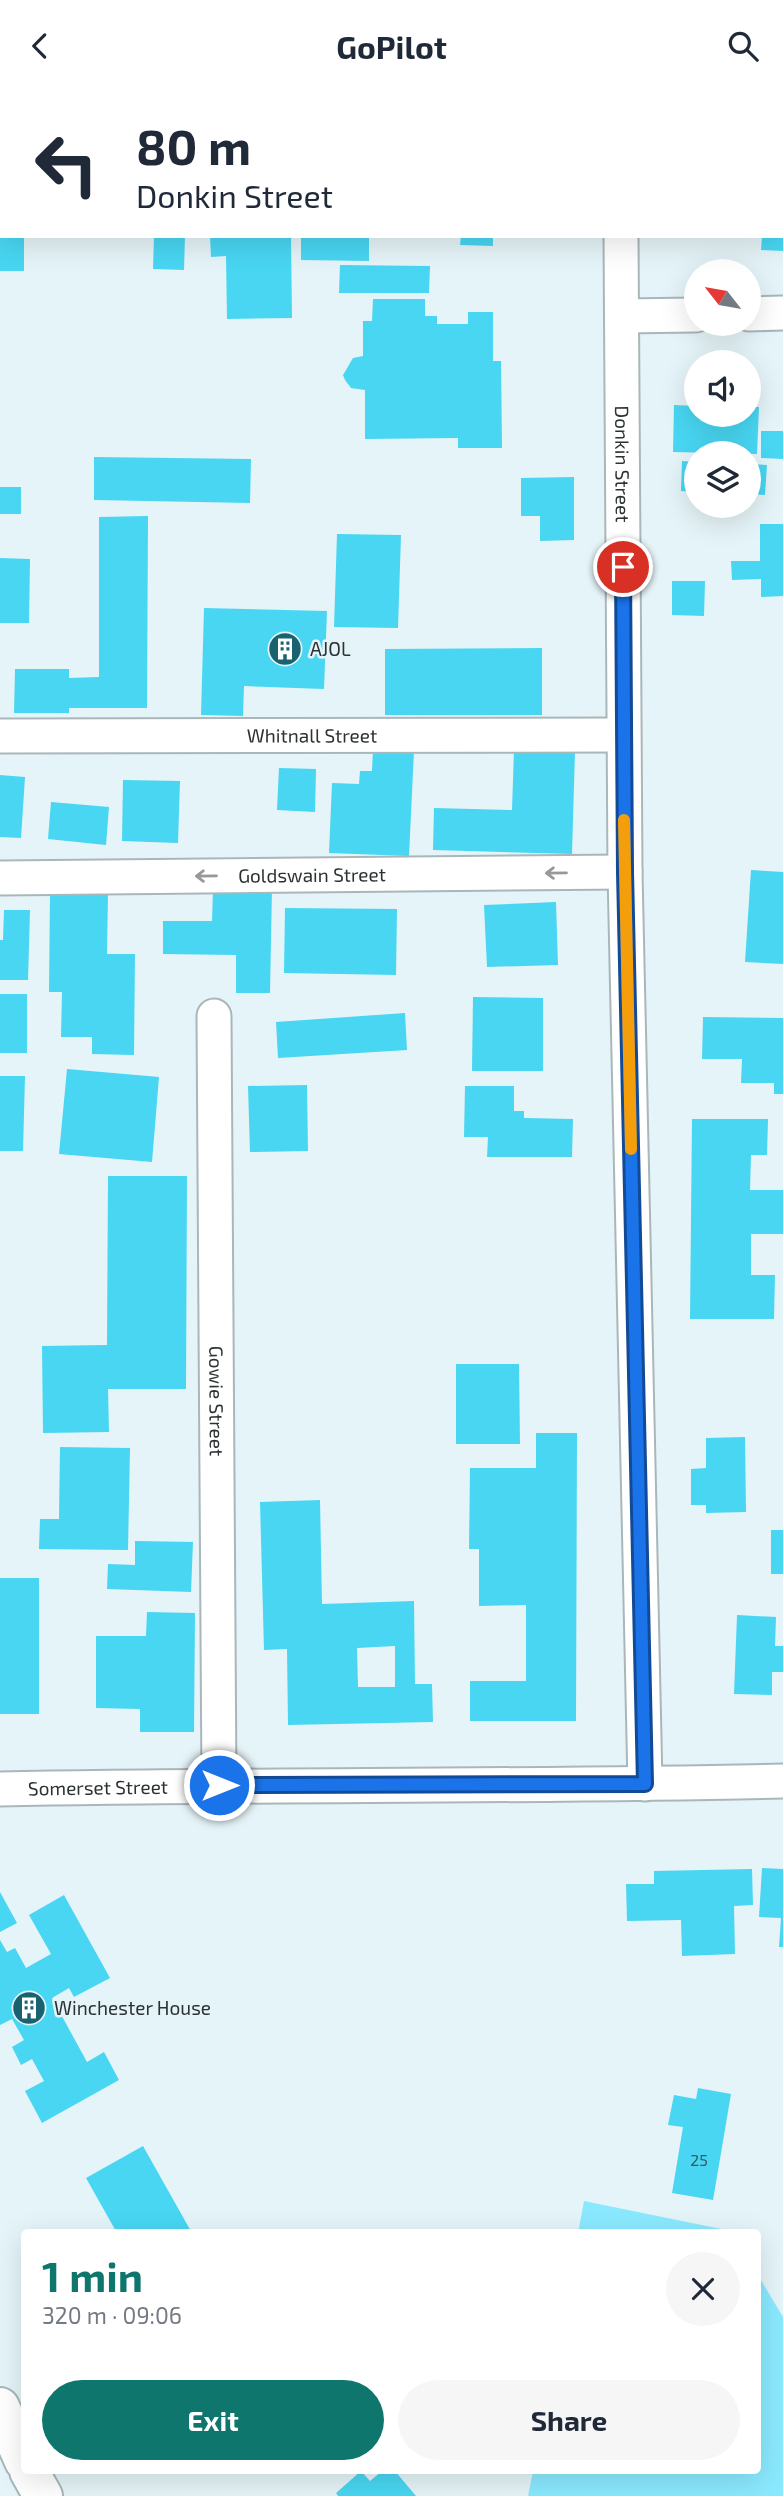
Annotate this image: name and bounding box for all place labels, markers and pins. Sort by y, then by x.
pin [593,537,653,597]
building icon: AJOL [266,630,304,668]
place label: AJOL [310,637,351,660]
building icon: Winchester House [10,1989,48,2027]
place label: Winchester House [54,1996,211,2019]

